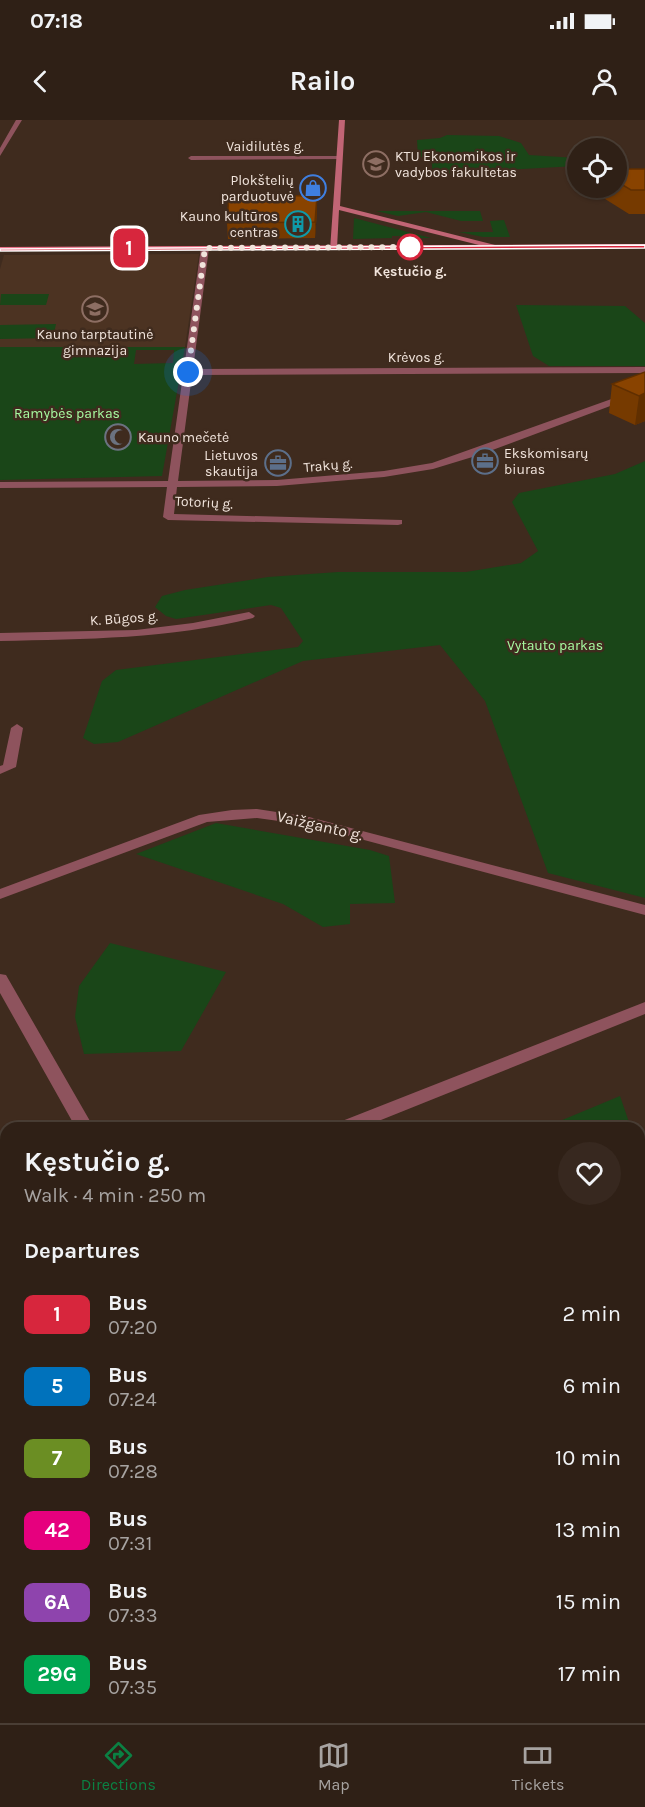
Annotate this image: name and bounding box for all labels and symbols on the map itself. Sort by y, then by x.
street label: Vaidilutės g. [226,138,304,155]
place label: KTU Ekonomikos ir vadybos fakultetas [395,148,517,181]
school or university icon: KTU Ekonomikos ir vadybos fakultetas [361,149,391,179]
place label: Plokštelių parduotuvė [221,172,294,205]
shop icon: Plokštelių parduotuvė [298,173,328,203]
place label: Kauno kultūros centras [180,208,278,241]
building icon: Kauno kultūros centras [283,209,313,239]
line badge: 1 [110,228,148,268]
marker: Kęstučio g. [397,234,423,260]
place label: Kęstučio g. [374,263,446,280]
school or university icon: Kauno tarptautinė gimnazija [80,294,110,324]
place label: Kauno tarptautinė gimnazija [37,326,153,359]
street label: Krėvos g. [388,349,445,366]
your location [173,357,203,387]
park label: Ramybės parkas [14,405,120,422]
mosque icon: Kauno mečetė [103,422,133,452]
place label: Kauno mečetė [138,429,229,446]
place label: Ekskomisarų biuras [504,445,589,478]
office icon: Ekskomisarų biuras [470,446,500,476]
place label: Lietuvos skautija [204,447,258,480]
office icon: Lietuvos skautija [263,448,293,478]
street label: Trakų g. [303,455,354,476]
street label: Totorių g. [175,492,234,513]
street label: K. Būgos g. [89,608,159,629]
park label: Vytauto parkas [507,637,603,654]
street label: Vaižganto g. [275,806,365,845]

